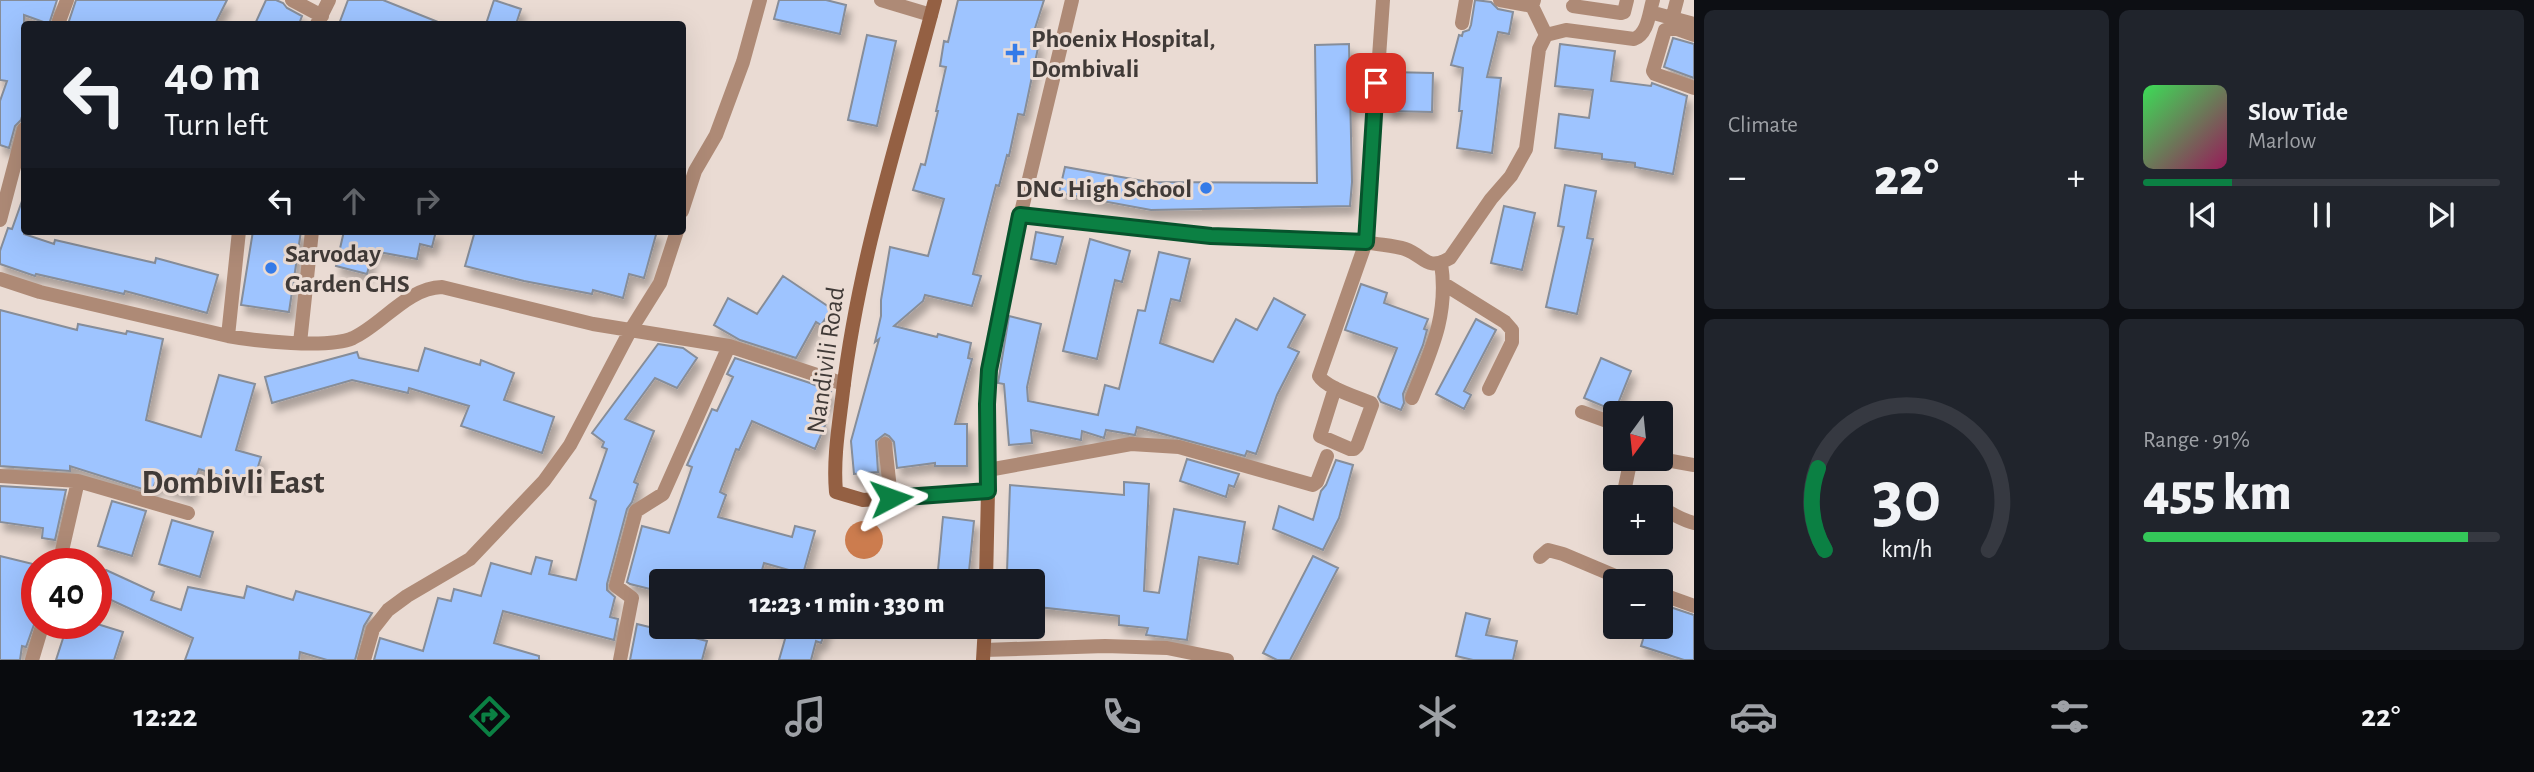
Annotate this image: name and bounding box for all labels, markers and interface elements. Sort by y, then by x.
place label: Phoenix Hospital, Dombivali [1031,26,1216,82]
marker: Phoenix Hospital, Dombivali [1005,43,1025,63]
icon: left [49,49,140,140]
text: 40 m [164,51,261,100]
pin [1346,53,1406,113]
icon: arrive [1357,64,1395,102]
text: Slow Tide [2248,99,2348,125]
text: Turn left [164,109,268,141]
text: Climate [1728,114,1798,137]
text: Marlow [2248,130,2316,153]
text: 22° [1874,152,1939,204]
text: − [1728,159,1746,197]
text: + [2067,159,2085,197]
place label: DNC High School [1015,176,1192,202]
marker: DNC High School [1198,180,1214,196]
icon: left [262,182,300,220]
icon: ahead [335,182,373,220]
icon: right [408,182,446,220]
icon: previous [2184,196,2222,234]
icon: pause [2303,196,2341,234]
icon: next [2422,196,2460,234]
place label: Sarvoday Garden CHS [285,241,410,297]
marker: Sarvoday Garden CHS [263,260,279,276]
street label: Nandivili Road [803,285,849,435]
north arrow [1603,401,1673,471]
map controls [1603,401,1673,639]
text: Range · 91% [2143,429,2250,452]
position arrow [854,461,928,535]
text: 30 [1872,463,1941,536]
district label: Dombivli East [141,467,325,500]
text: 455 km [2143,467,2292,519]
button: + [1603,485,1673,555]
text: km/h [1881,537,1932,562]
speed limit sign: 40 [21,548,112,639]
button: − [1603,569,1673,639]
text: 12:23 · 1 min · 330 m [749,591,945,617]
icon: directions [465,692,514,741]
icon: music [781,692,830,741]
icon: phone [1097,692,1146,741]
icon: climate [1413,692,1462,741]
icon: car [1729,692,1778,741]
icon: filters [2045,692,2094,741]
text: 12:22 [134,700,198,732]
text: 22° [2361,700,2400,732]

